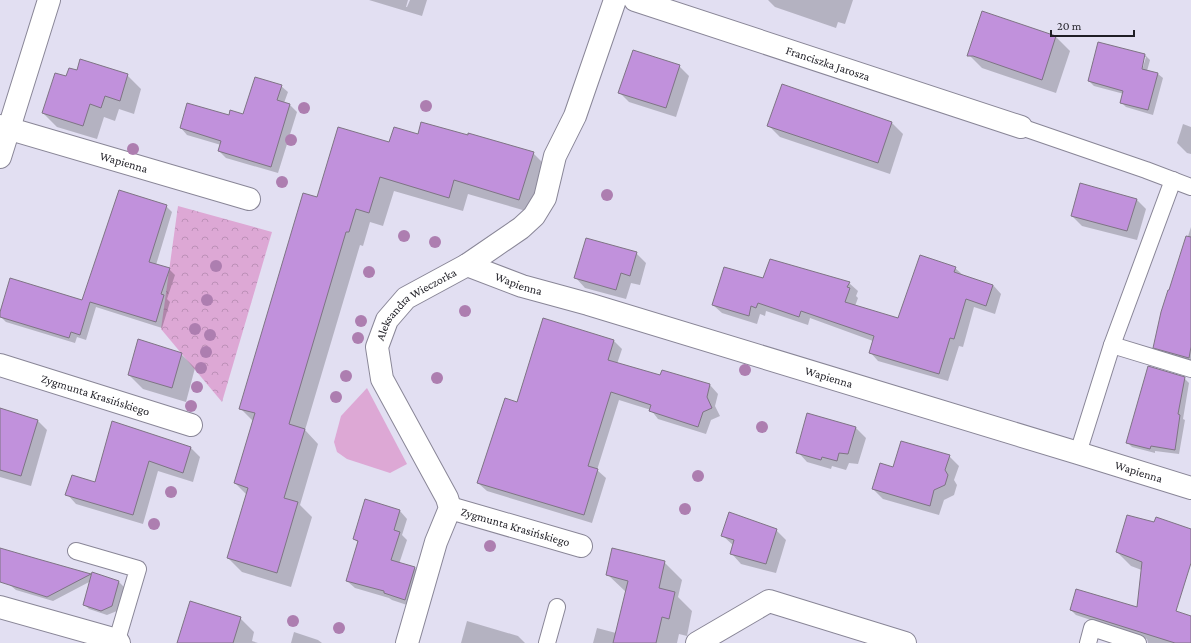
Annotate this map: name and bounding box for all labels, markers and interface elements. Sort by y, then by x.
scale bar [1051,12,1134,38]
text: 20 m [1057,19,1082,33]
street label: Franciszka Jarosza [784,43,872,84]
street label: Wapienna [98,149,150,176]
street label: Aleksandra Wieczorka [373,265,459,342]
street label: Wapienna [493,269,544,298]
street label: Wapienna [803,363,855,391]
street label: Zygmunta Krasińskiego [39,371,151,419]
street label: Wapienna [1113,458,1165,486]
street label: Zygmunta Krasińskiego [459,504,572,549]

